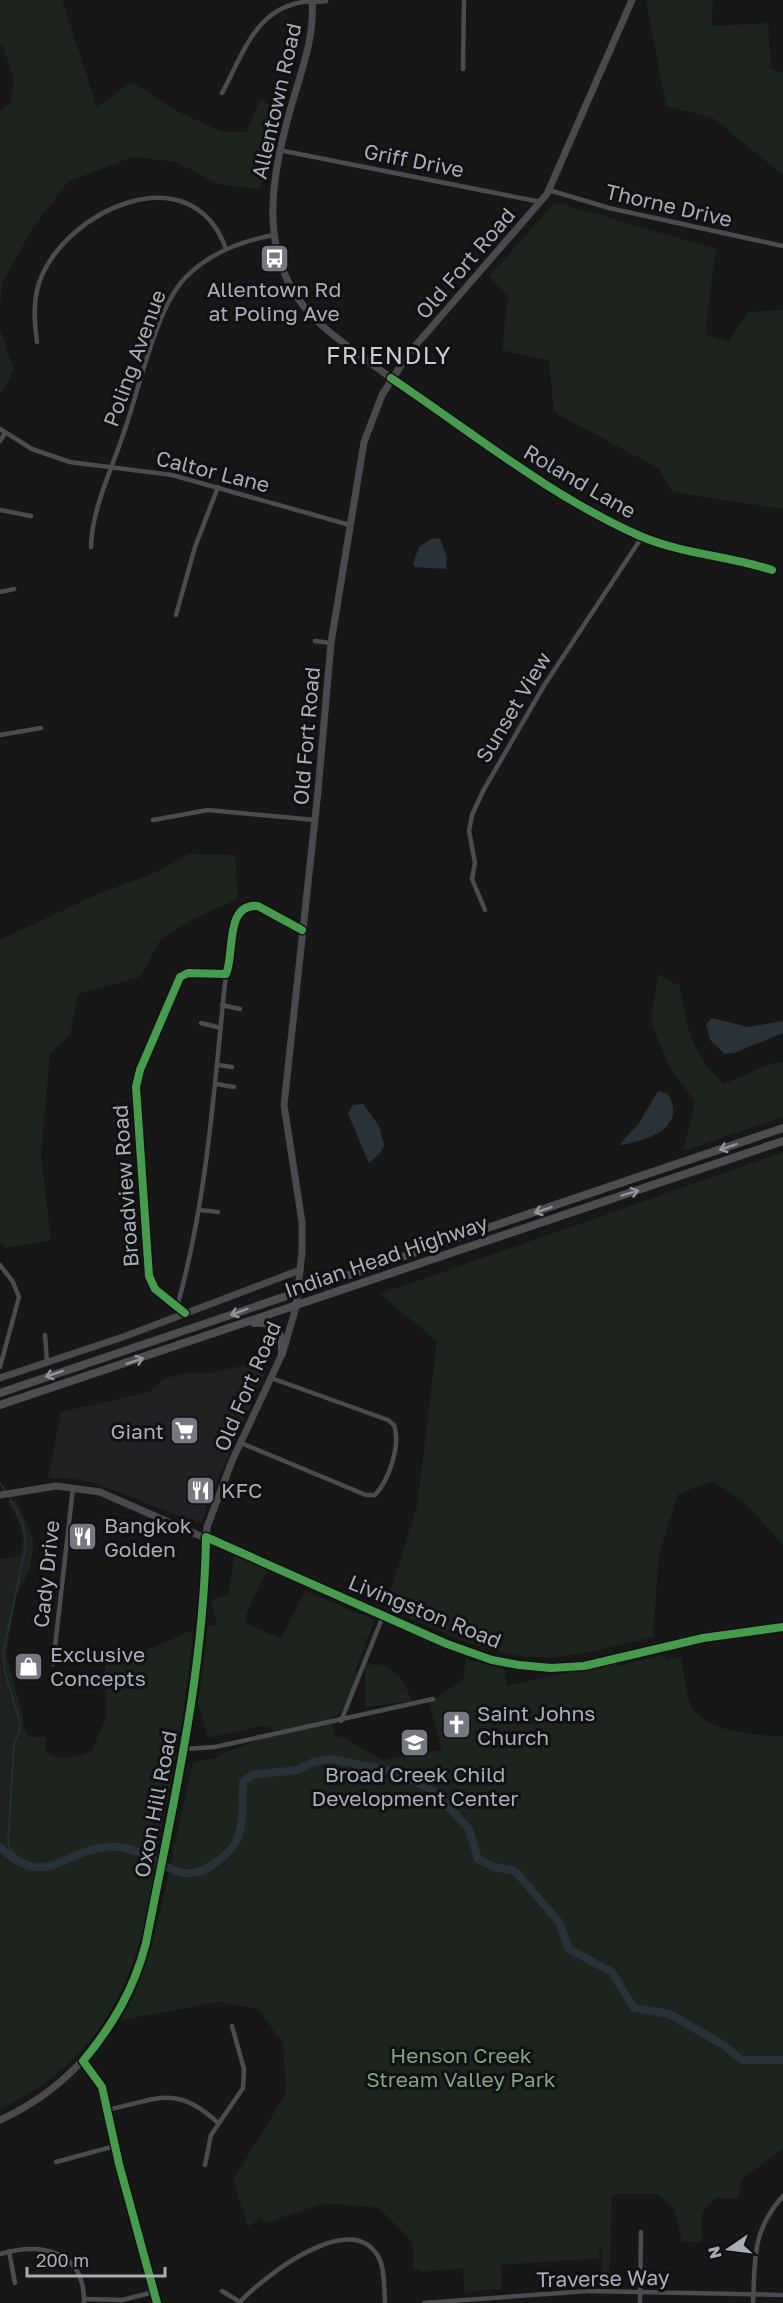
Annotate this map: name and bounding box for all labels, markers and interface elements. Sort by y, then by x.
street label: Allentown Road [245,21,307,181]
street label: Griff Drive [362,138,466,182]
street label: Thorne Drive [603,178,735,232]
street label: Old Fort Road [410,202,520,324]
bus stop icon: Allentown Rd at Poling Ave [258,242,290,274]
place label: Allentown Rd at Poling Ave [207,276,341,326]
street label: Poling Avenue [97,286,171,430]
district label: FRIENDLY [326,340,452,369]
street label: Roland Lane [519,438,641,524]
street label: Caltor Lane [154,444,272,498]
street label: Sunset View [470,647,556,767]
street label: Old Fort Road [287,666,325,806]
street label: Broadview Road [106,1104,144,1268]
one-way arrow [719,1142,738,1153]
one-way arrow [620,1187,639,1198]
one-way arrow [534,1205,553,1216]
street label: Indian Head Highway [281,1209,491,1303]
one-way arrow [230,1308,249,1319]
street label: Old Fort Road [208,1317,286,1455]
one-way arrow [125,1354,144,1365]
one-way arrow [45,1370,64,1381]
supermarket icon: Giant [169,1415,201,1447]
place label: Giant [111,1418,164,1444]
restaurant icon: KFC [184,1474,216,1506]
place label: KFC [221,1477,262,1503]
place label: Bangkok Golden [104,1512,192,1562]
street label: Cady Drive [27,1519,65,1629]
restaurant icon: Bangkok Golden [67,1521,99,1553]
street label: Livingston Road [345,1568,505,1654]
place label: Exclusive Concepts [50,1641,146,1691]
shop icon: Exclusive Concepts [13,1650,45,1682]
place label: Saint Johns Church [477,1700,596,1750]
church icon: Saint Johns Church [440,1709,472,1741]
school or university icon: Broad Creek Child Development Center [399,1727,431,1759]
street label: Oxon Hill Road [128,1728,182,1880]
place label: Broad Creek Child Development Center [311,1761,519,1811]
park label: Henson Creek Stream Valley Park [366,2042,556,2092]
north arrow [699,2219,759,2279]
scale bar [27,2240,165,2278]
text: N [703,2244,726,2261]
text: 200 m [36,2249,89,2271]
street label: Traverse Way [536,2264,670,2292]

